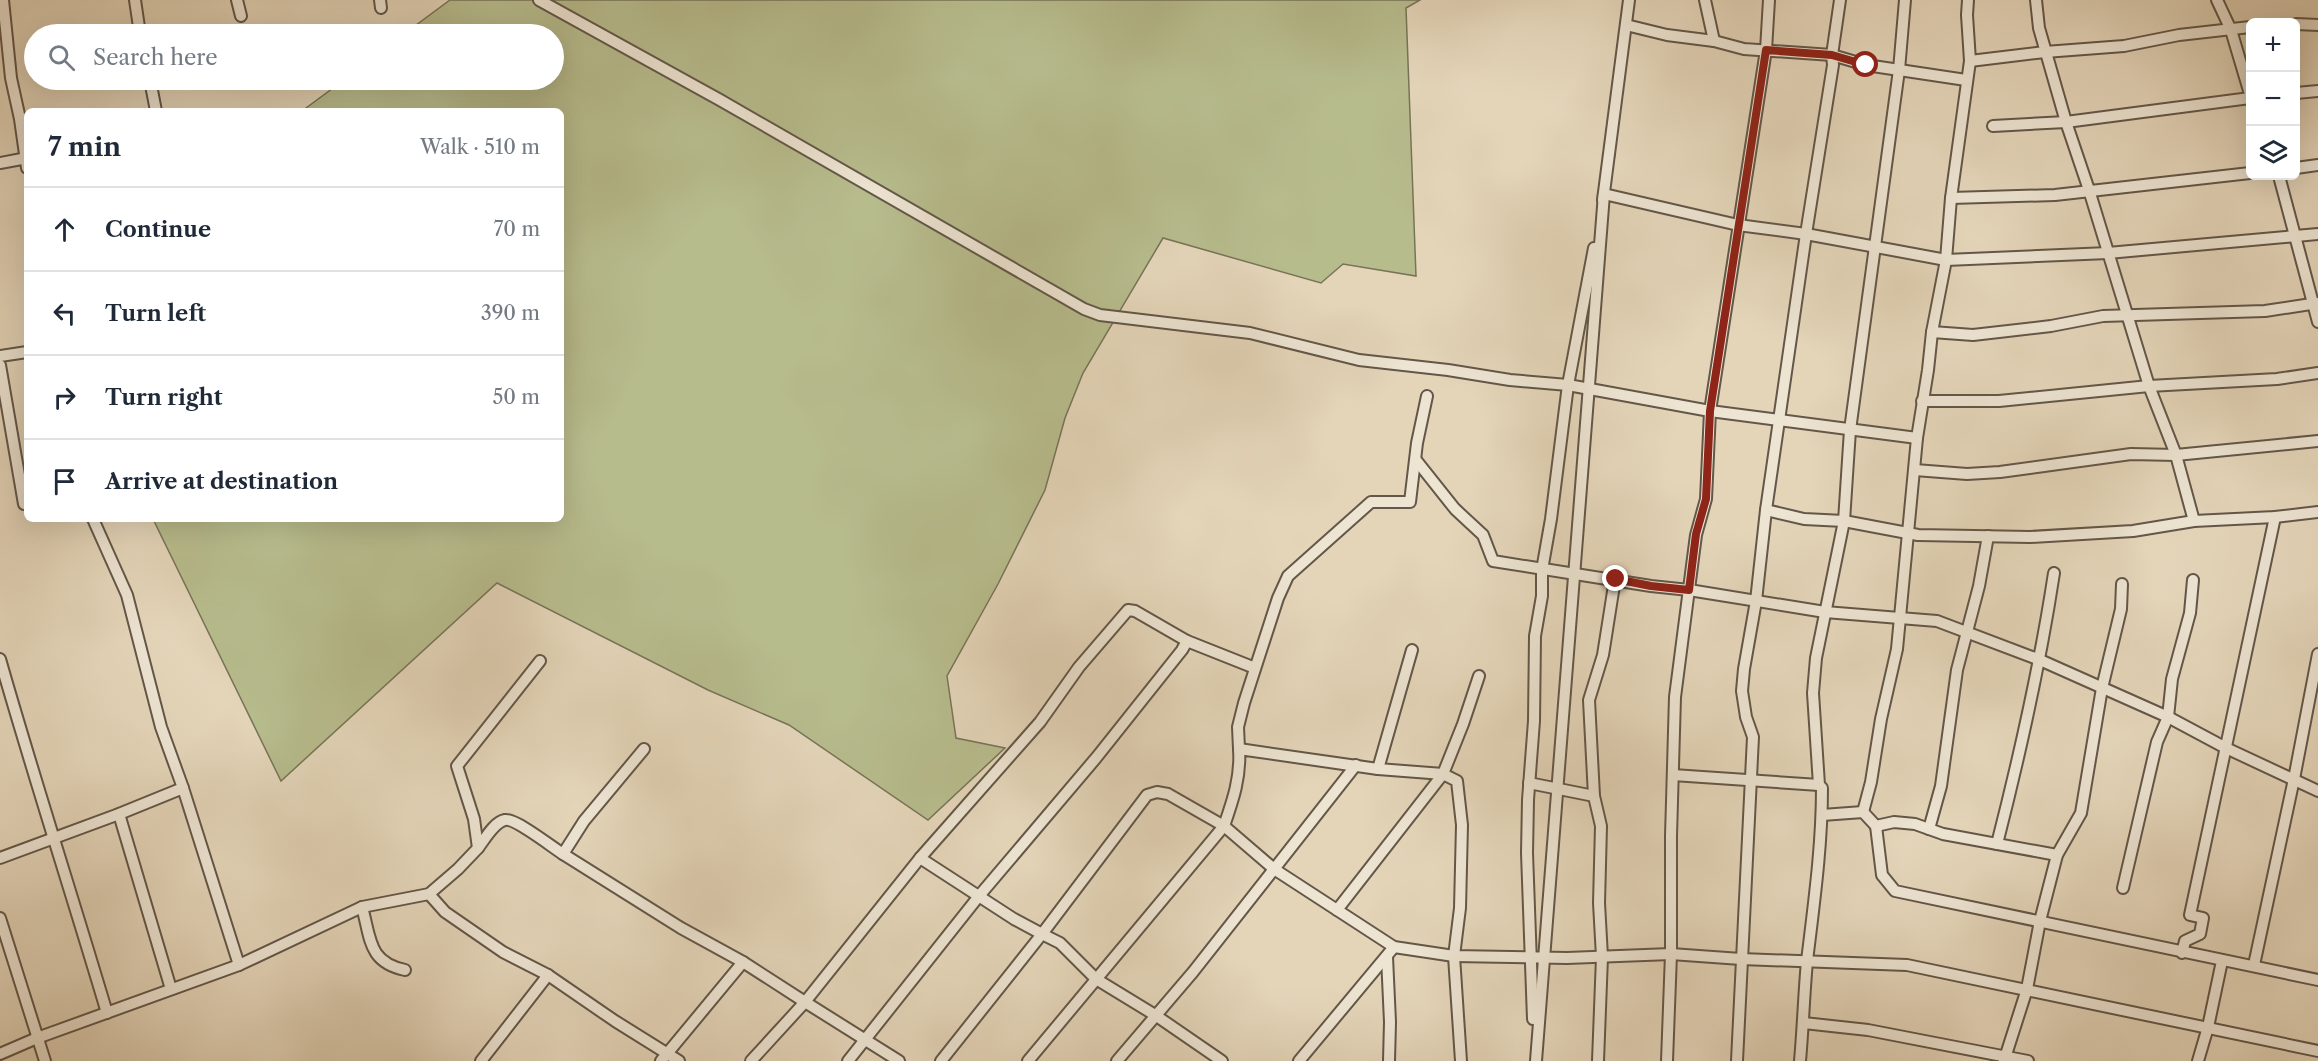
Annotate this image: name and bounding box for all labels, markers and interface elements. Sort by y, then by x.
map controls [2246,18,2300,180]
button: + [2246,18,2300,72]
search box [24,24,564,90]
icon: search [45,41,78,74]
text: Search here [93,44,218,71]
route start [1852,51,1878,77]
button: − [2246,72,2300,126]
button: layers [2246,126,2300,180]
text: 7 min [48,131,121,163]
text: Walk · 510 m [420,135,540,159]
icon: ahead [48,213,81,246]
text: Continue [105,216,211,243]
text: 70 m [494,217,540,241]
icon: left [48,297,81,330]
text: Turn left [105,300,206,327]
text: 390 m [481,301,540,325]
icon: right [48,381,81,414]
text: Turn right [105,384,223,411]
text: 50 m [493,385,540,409]
icon: arrive [48,465,81,498]
text: Arrive at destination [105,468,338,495]
route end [1602,565,1628,591]

